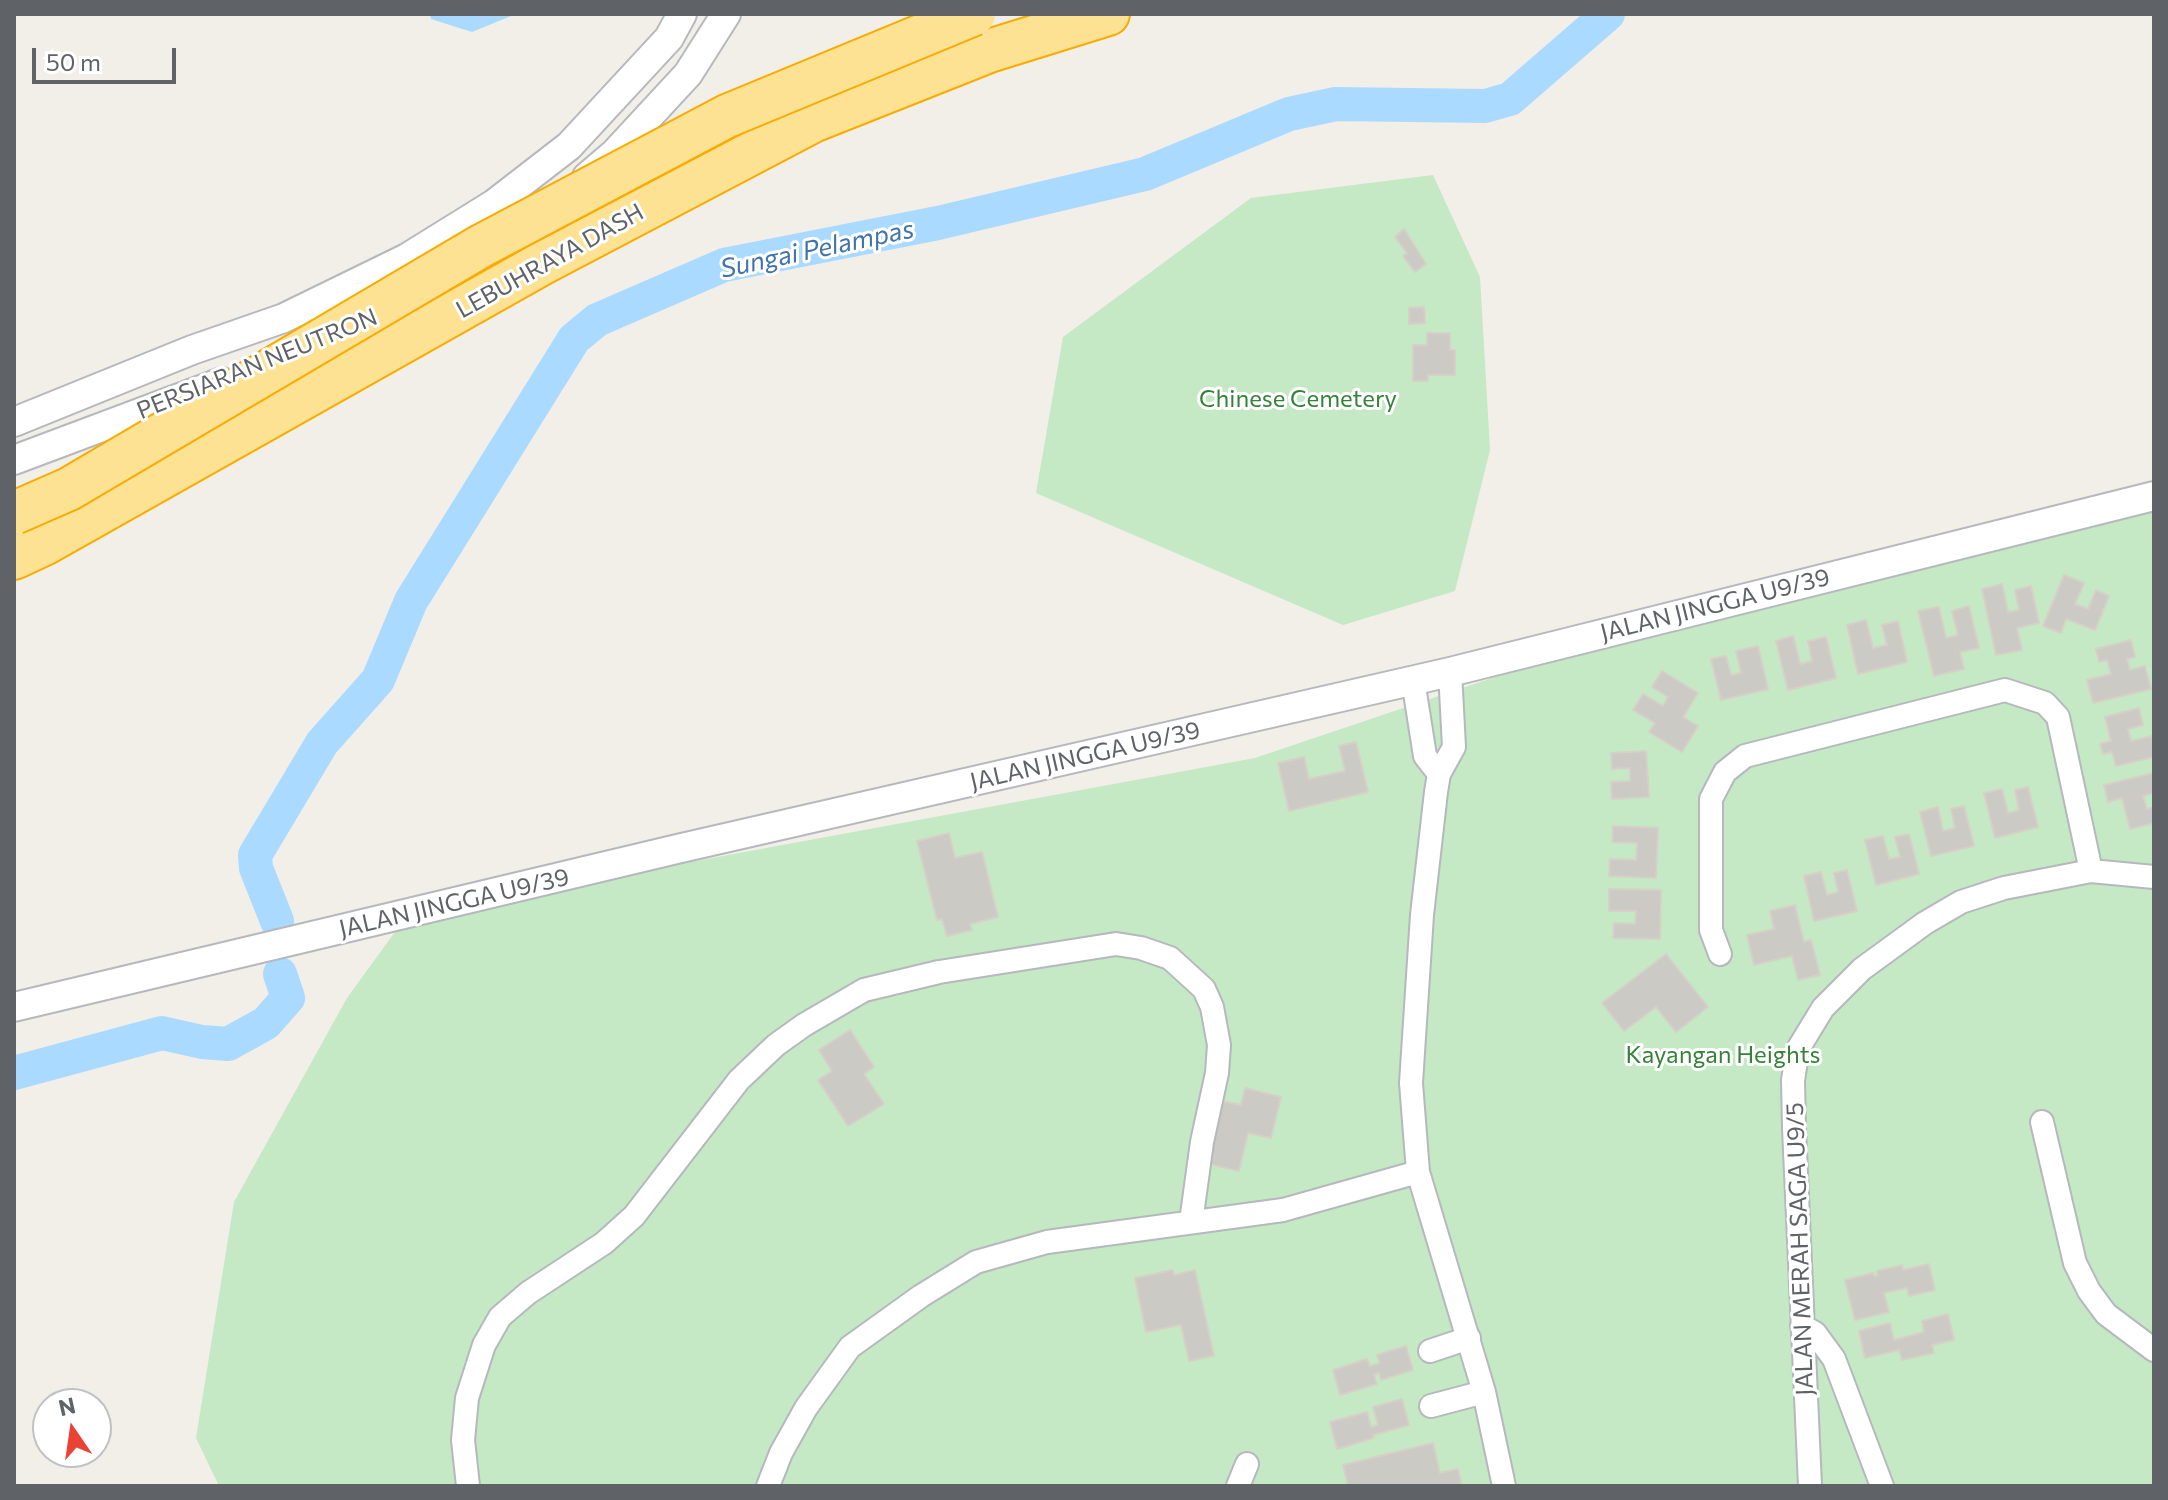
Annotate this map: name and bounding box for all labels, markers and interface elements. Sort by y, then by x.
scale bar [36,32,180,82]
text: 50 m [46,47,101,76]
street label: LEBUHRAYA DASH [451,198,649,324]
water label: Sungai Pelampas [717,213,917,285]
street label: PERSIARAN NEUTRON [133,303,381,425]
park label: Chinese Cemetery [1199,385,1397,413]
street label: JALAN JINGGA U9/39 [1597,563,1833,647]
street label: JALAN JINGGA U9/39 [967,716,1203,796]
street label: JALAN JINGGA U9/39 [336,863,572,943]
park label: Kayangan Heights [1626,1041,1820,1069]
street label: JALAN MERAH SAGA U9/5 [1780,1102,1820,1396]
north arrow [32,1388,112,1468]
text: N [56,1391,78,1421]

